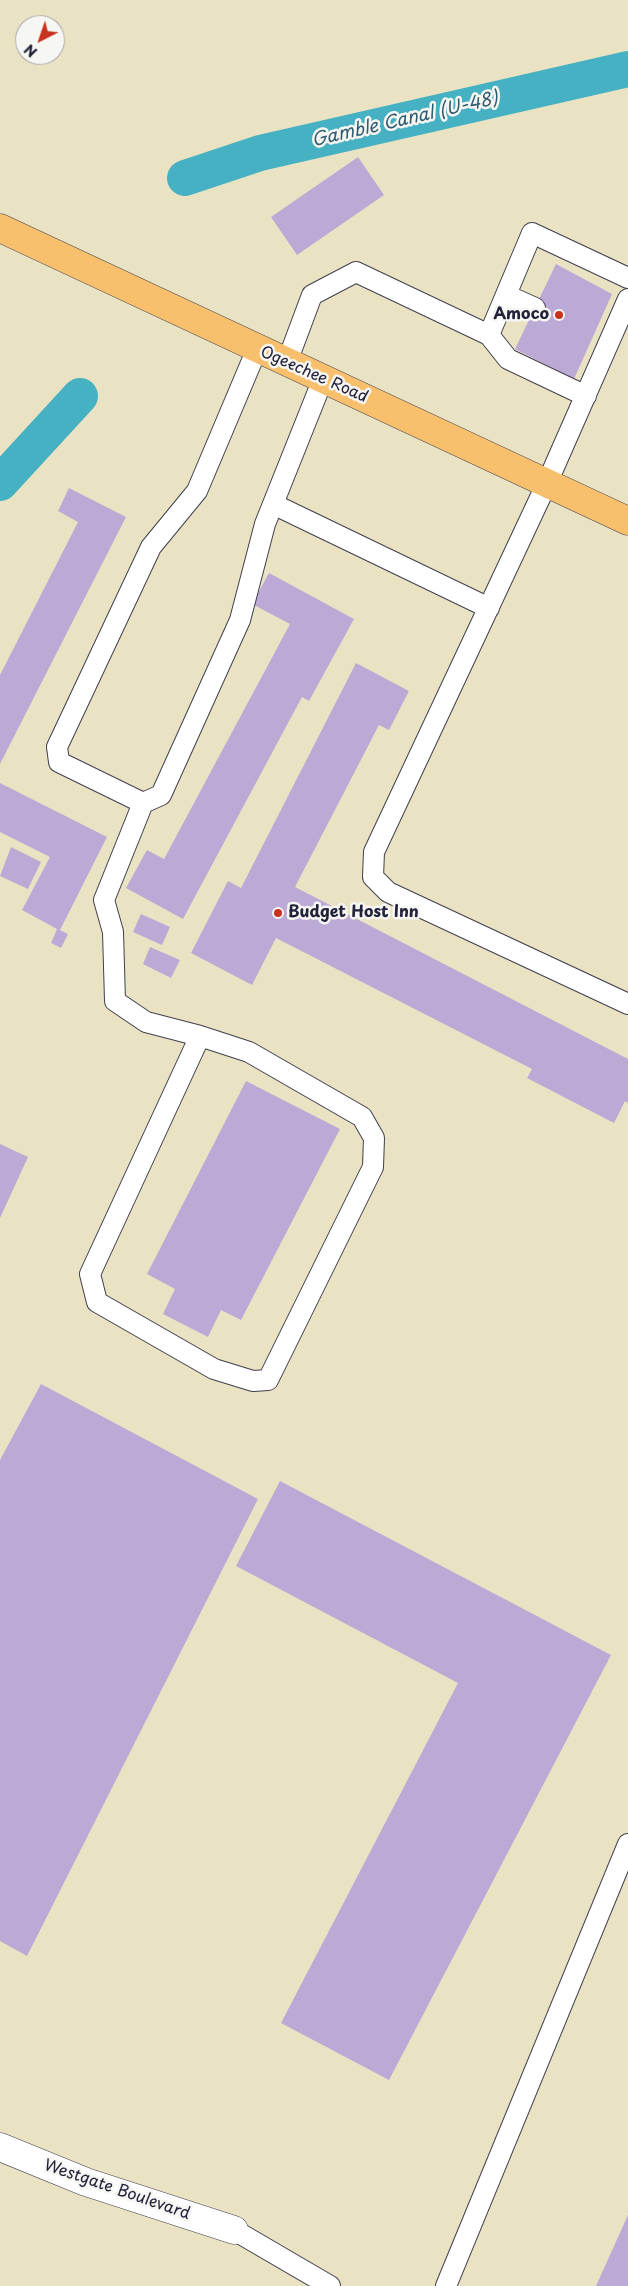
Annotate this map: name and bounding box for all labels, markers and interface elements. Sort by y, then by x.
north arrow [15,15,65,65]
text: N [19,39,42,63]
water label: Gamble Canal (U-48) [310,88,500,152]
place label: Amoco [493,305,549,325]
marker: Amoco [553,309,565,321]
street label: Ogeechee Road [257,343,371,407]
place label: Budget Host Inn [288,903,419,923]
marker: Budget Host Inn [272,907,284,919]
street label: Westgate Boulevard [41,2156,193,2224]

